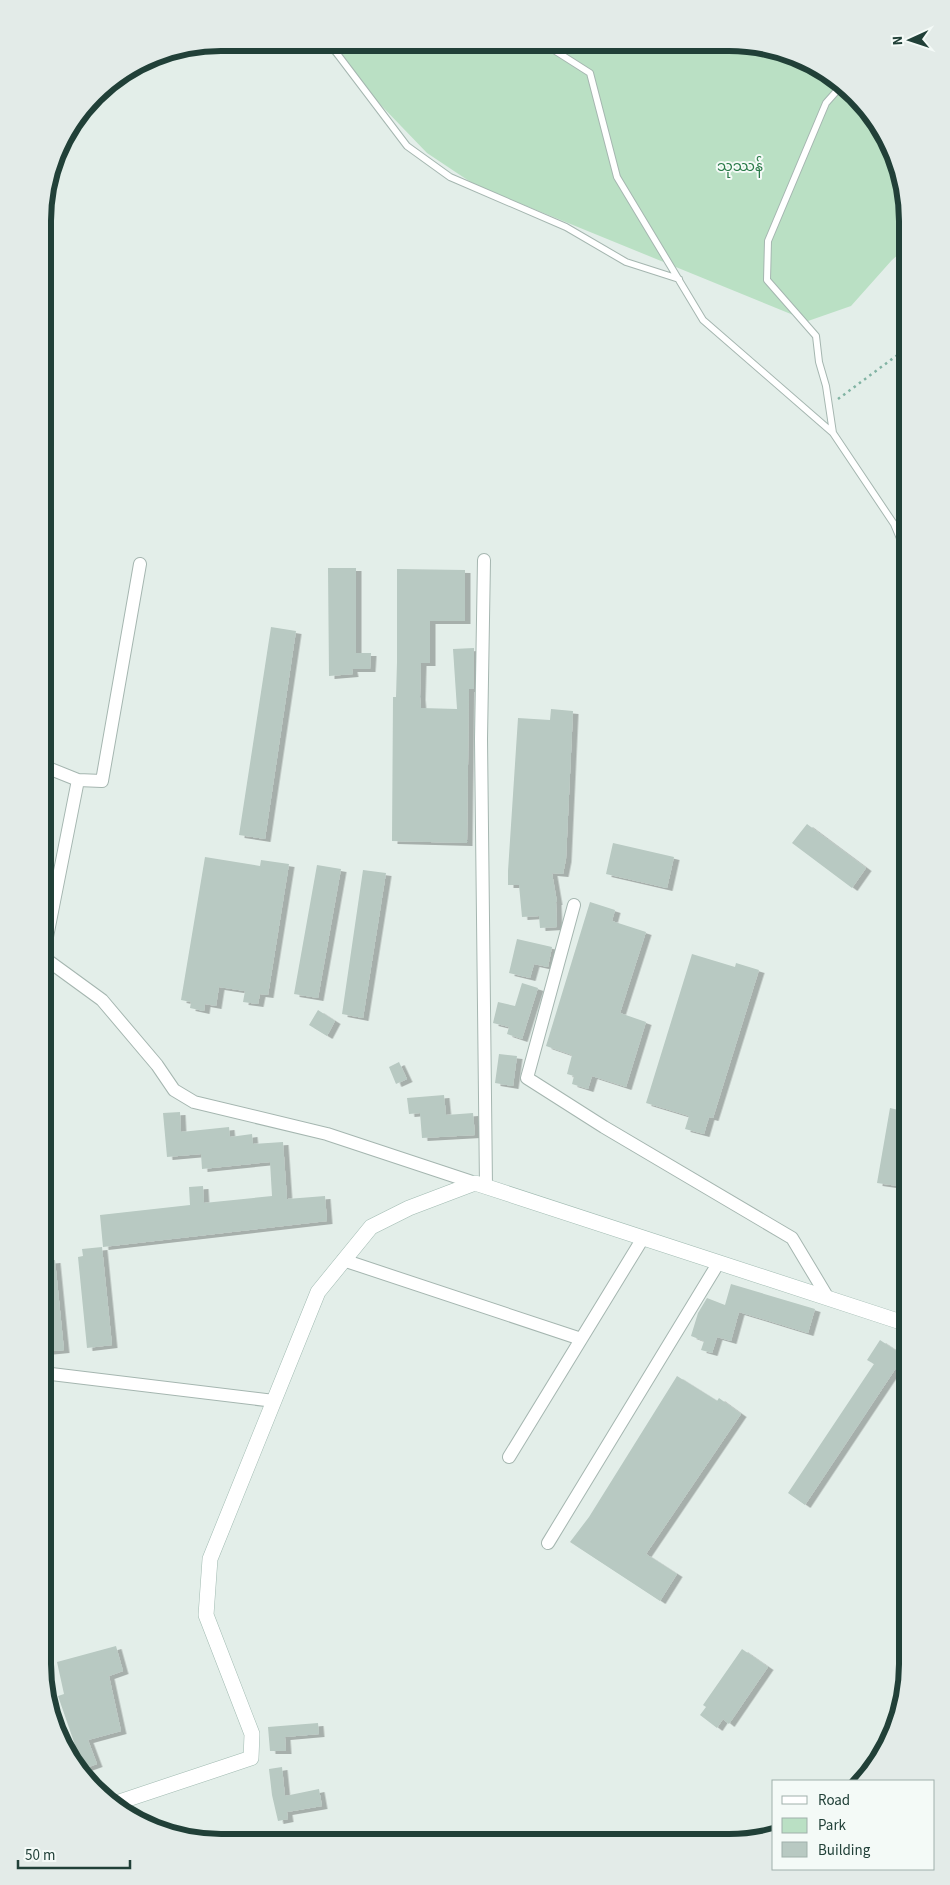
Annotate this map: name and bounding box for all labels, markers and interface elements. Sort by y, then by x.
north arrow [885,15,935,65]
text: N [888,35,908,46]
park label: သုဿန် [717,156,763,178]
legend [772,1780,935,1870]
text: Road [818,1790,850,1811]
text: Park [818,1815,847,1836]
scale bar [18,1838,130,1870]
text: Building [818,1840,871,1861]
text: 50 m [25,1845,55,1866]

